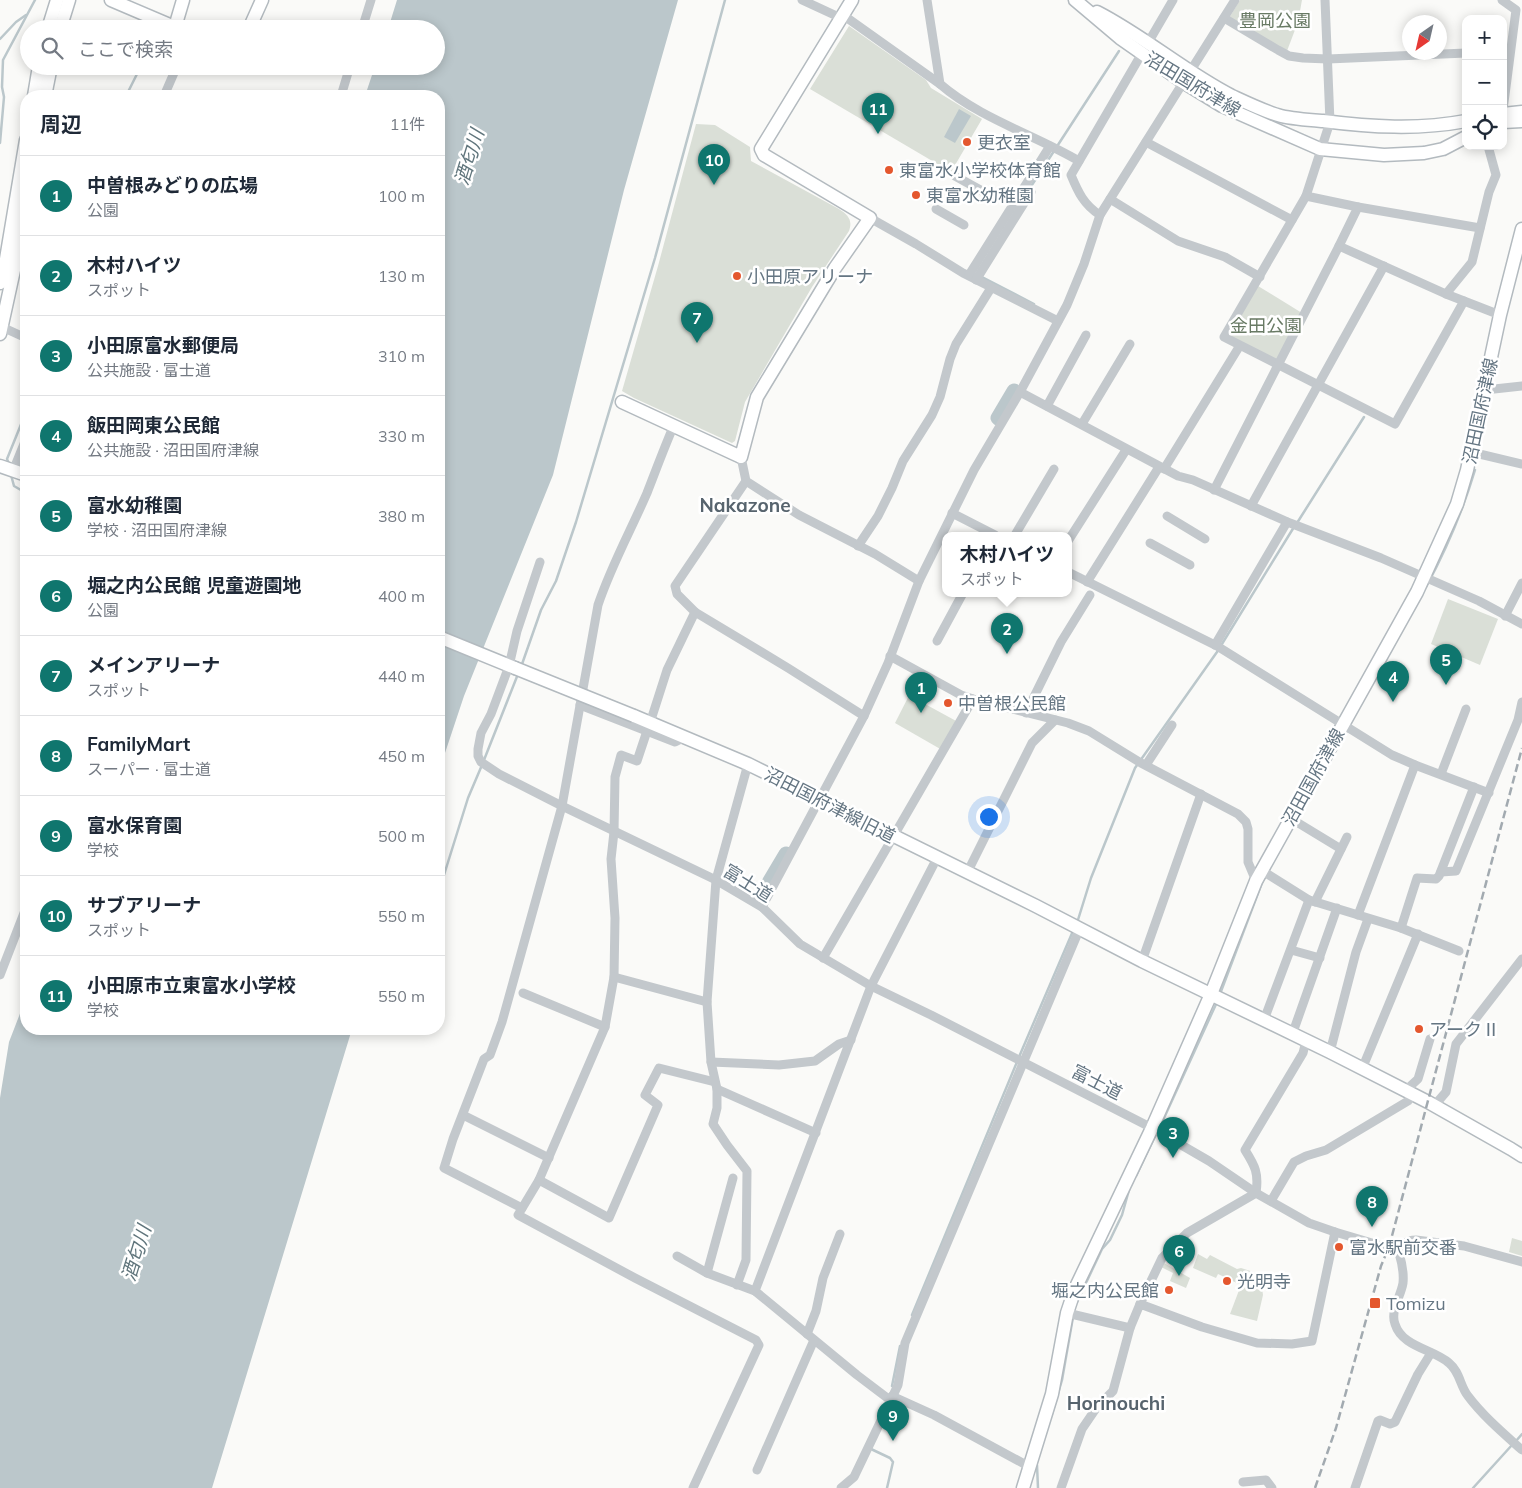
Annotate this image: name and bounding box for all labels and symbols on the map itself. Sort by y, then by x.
park label: 豊岡公園 [1239,9,1311,32]
north arrow [1402,15,1447,60]
street label: 沼田国府津線 [1141,46,1245,122]
pin: 11 [862,93,894,134]
water label: 酒匂川 [449,124,489,188]
place label: 更衣室 [977,131,1031,154]
marker: 更衣室 [961,136,973,148]
pin: 10 [698,144,730,185]
place label: 東富水小学校体育館 [899,159,1061,182]
marker: 東富水小学校体育館 [883,164,895,176]
place label: 東富水幼稚園 [926,184,1034,207]
marker: 東富水幼稚園 [910,189,922,201]
place label: 小田原アリーナ [747,265,873,288]
marker: 小田原アリーナ [731,270,743,282]
pin: 7 [681,302,713,343]
park label: 金田公園 [1230,314,1302,337]
street label: 沼田国府津線 [1458,356,1502,466]
district label: Nakazone [699,493,791,517]
pin: 2 [991,613,1023,654]
pin: 5 [1430,644,1462,685]
pin: 4 [1377,661,1409,702]
pin: 1 [905,672,937,713]
place label: 中曽根公民館 [958,692,1066,715]
marker: 中曽根公民館 [942,697,954,709]
street label: 沼田国府津線 [1277,724,1349,830]
street label: 沼田国府津線旧道 [761,762,899,848]
your location [976,804,1002,830]
street label: 富士道 [719,859,777,907]
place label: アークⅡ [1429,1018,1500,1041]
marker: アークⅡ [1413,1023,1425,1035]
street label: 富士道 [1068,1059,1126,1105]
pin: 3 [1157,1117,1189,1158]
pin: 8 [1356,1186,1388,1227]
water label: 酒匂川 [116,1220,156,1284]
pin: 6 [1163,1235,1195,1276]
place label: 富水駅前交番 [1349,1236,1457,1259]
marker: 富水駅前交番 [1333,1241,1345,1253]
place label: 光明寺 [1237,1270,1291,1293]
marker: 光明寺 [1221,1275,1233,1287]
place label: 堀之内公民館 [1051,1279,1159,1302]
marker: 堀之内公民館 [1163,1284,1175,1296]
place label: Tomizu [1386,1292,1446,1315]
marker: Tomizu [1368,1296,1382,1310]
district label: Horinouchi [1067,1391,1165,1415]
pin: 9 [877,1400,909,1441]

